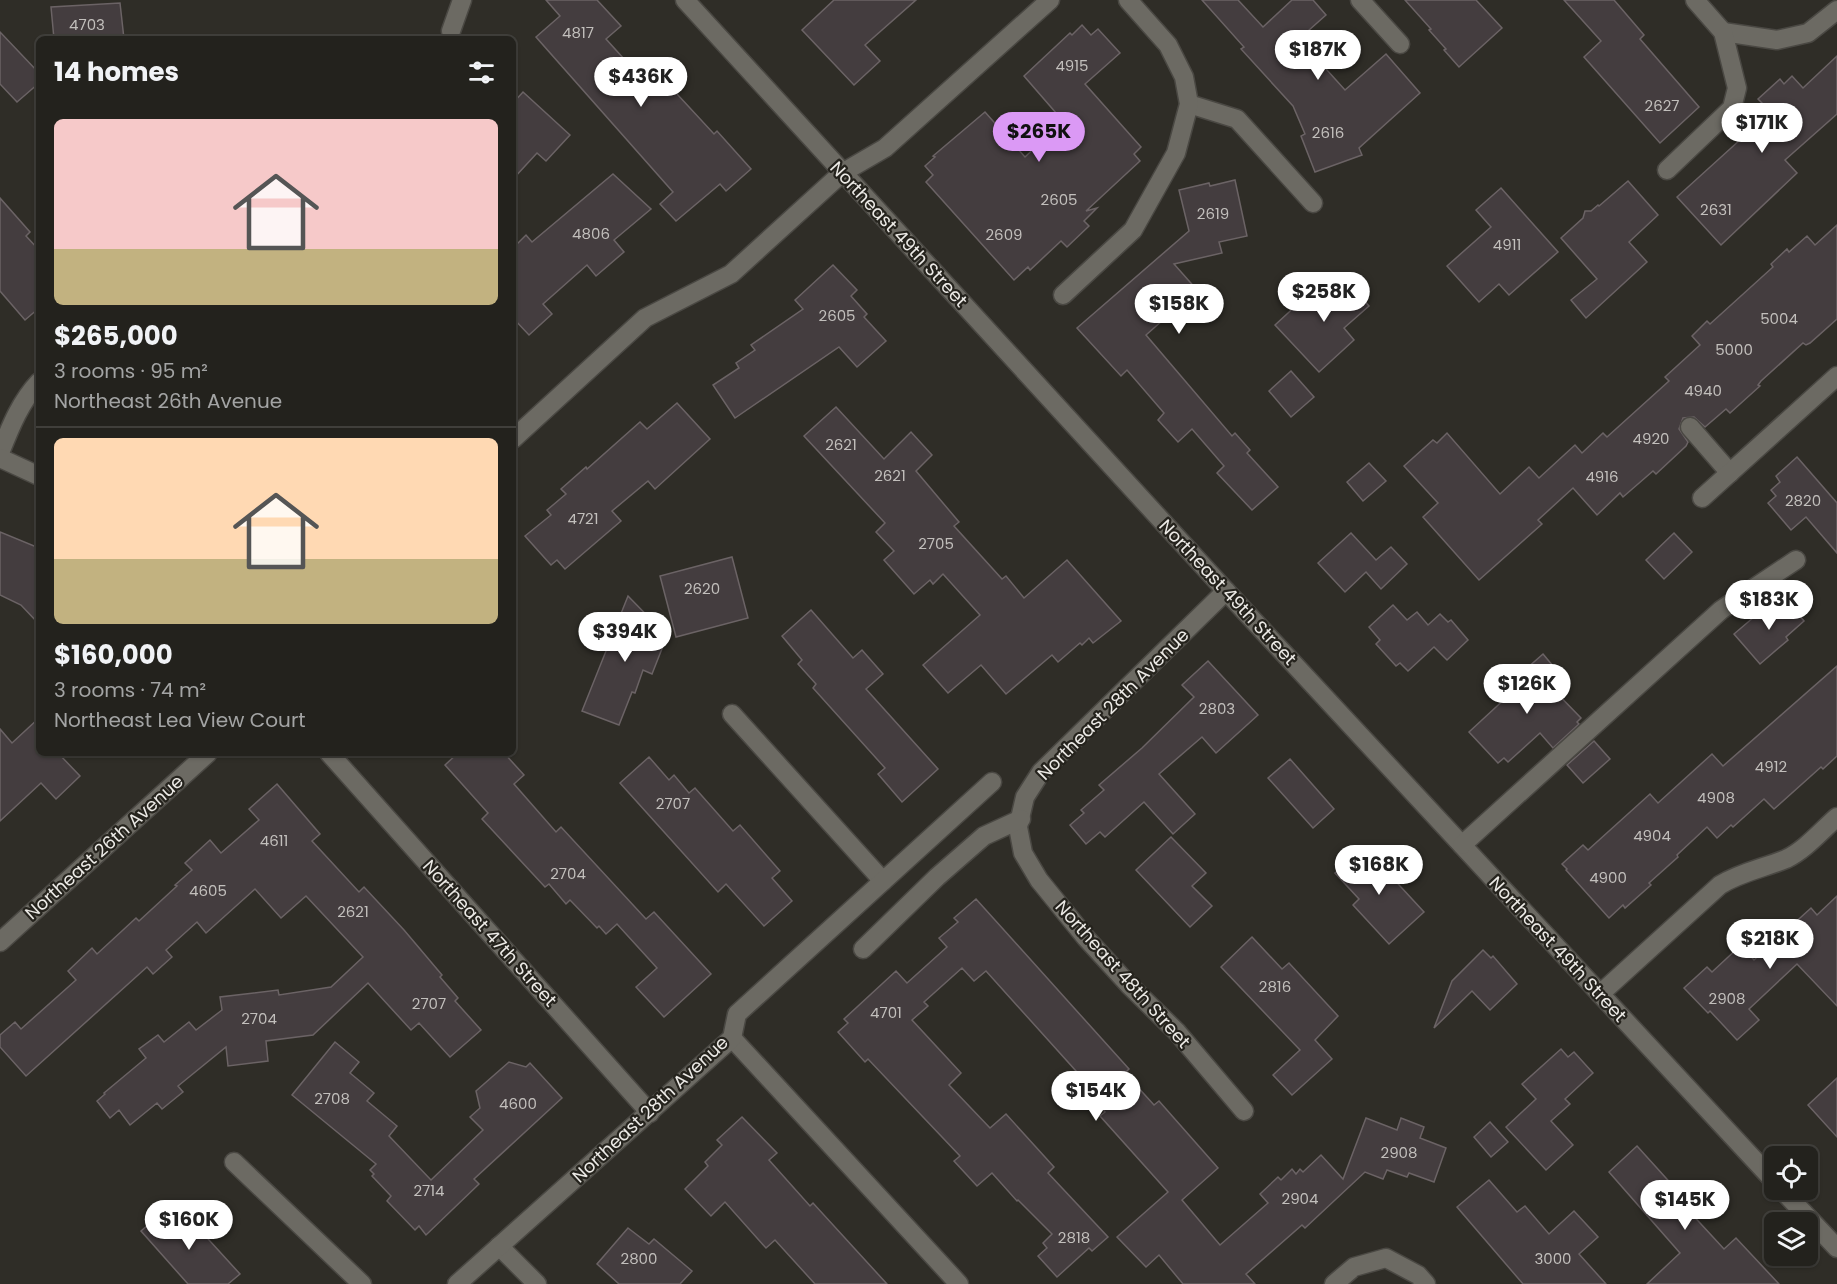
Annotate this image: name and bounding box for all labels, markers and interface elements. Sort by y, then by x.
house number: 4703 [69,14,105,35]
house number: 4817 [562,22,594,43]
pin: $187K [1276,30,1360,81]
text: $187K [1289,35,1347,63]
text: 14 homes [54,54,179,90]
house number: 4915 [1055,55,1089,76]
icon: filters [465,56,498,89]
pin: $436K [599,57,683,108]
text: $436K [608,62,674,90]
house number: 2627 [1645,95,1679,116]
pin: $171K [1720,103,1804,154]
text: $171K [1736,108,1788,136]
pin: $265K [997,112,1081,163]
text: $265K [1007,117,1071,145]
house number: 2616 [1312,122,1344,143]
street label: Northeast 49th Street [825,156,973,312]
icon: home [222,158,330,266]
house number: 2605 [1041,189,1078,210]
house number: 2631 [1700,199,1732,220]
house number: 2619 [1197,203,1229,224]
house number: 4806 [572,223,610,244]
house number: 2609 [985,224,1023,245]
house number: 4911 [1493,234,1521,255]
pin: $258K [1282,272,1366,323]
text: $258K [1292,277,1356,305]
pin: $158K [1137,284,1221,335]
text: $158K [1149,289,1209,317]
house number: 2605 [819,305,856,326]
house number: 5004 [1760,308,1798,329]
text: $265,000 [54,318,178,354]
house number: 5000 [1715,339,1753,360]
text: 3 rooms · 95 m² [54,357,208,385]
house number: 4940 [1684,380,1722,401]
text: Northeast 26th Avenue [54,387,282,415]
house number: 4920 [1633,428,1669,449]
house number: 2621 [825,434,857,455]
house number: 2621 [874,465,906,486]
house number: 4916 [1585,466,1619,487]
icon: home [222,477,330,585]
house number: 2820 [1785,490,1821,511]
house number: 4721 [567,508,599,529]
street label: Northeast 49th Street [1154,514,1302,670]
house number: 2705 [918,533,954,554]
house number: 2620 [684,578,720,599]
pin: $183K [1727,580,1811,631]
text: $183K [1739,585,1799,613]
pin: $394K [583,612,667,663]
text: $394K [592,617,658,645]
street label: Northeast 28th Avenue [1032,623,1194,785]
text: $160,000 [54,637,173,673]
pin: $126K [1485,664,1569,715]
text: $126K [1498,669,1556,697]
text: 3 rooms · 74 m² [54,676,206,704]
house number: 2803 [1199,698,1235,719]
text: Northeast Lea View Court [54,706,306,734]
house number: 4912 [1755,756,1787,777]
street label: Northeast 26th Avenue [19,769,189,925]
house number: 4908 [1697,787,1735,808]
house number: 2707 [656,793,690,814]
house number: 4904 [1633,825,1671,846]
house number: 4611 [260,830,288,851]
pin: $168K [1337,845,1421,896]
text: $168K [1349,850,1409,878]
street label: Northeast 47th Street [417,854,563,1012]
house number: 2704 [550,863,586,884]
house number: 4900 [1589,867,1627,888]
street label: Northeast 49th Street [1484,871,1632,1027]
house number: 4605 [189,880,227,901]
street label: Northeast 48th Street [1050,895,1196,1053]
house number: 2621 [337,901,369,922]
pin: $218K [1728,919,1812,970]
text: $218K [1741,924,1800,952]
house number: 2816 [1259,976,1291,997]
house number: 2908 [1709,988,1745,1009]
house number: 2707 [412,993,446,1014]
house number: 4701 [870,1002,902,1023]
house number: 2704 [241,1008,277,1029]
street label: Northeast 28th Avenue [566,1030,734,1188]
pin: $154K [1054,1071,1138,1122]
text: $154K [1065,1076,1127,1104]
house number: 2708 [314,1088,350,1109]
house number: 4600 [499,1093,537,1114]
house number: 2908 [1381,1142,1417,1163]
map controls [1764,1146,1818,1266]
button: locate [1764,1146,1818,1200]
house number: 2714 [413,1180,445,1201]
pin: $145K [1643,1180,1727,1231]
text: $145K [1654,1185,1716,1213]
house number: 2904 [1282,1188,1318,1209]
pin: $160K [147,1200,231,1251]
text: $160K [159,1205,219,1233]
button: layers [1764,1212,1818,1266]
house number: 2818 [1058,1227,1090,1248]
house number: 2800 [621,1248,657,1269]
house number: 3000 [1534,1248,1572,1269]

